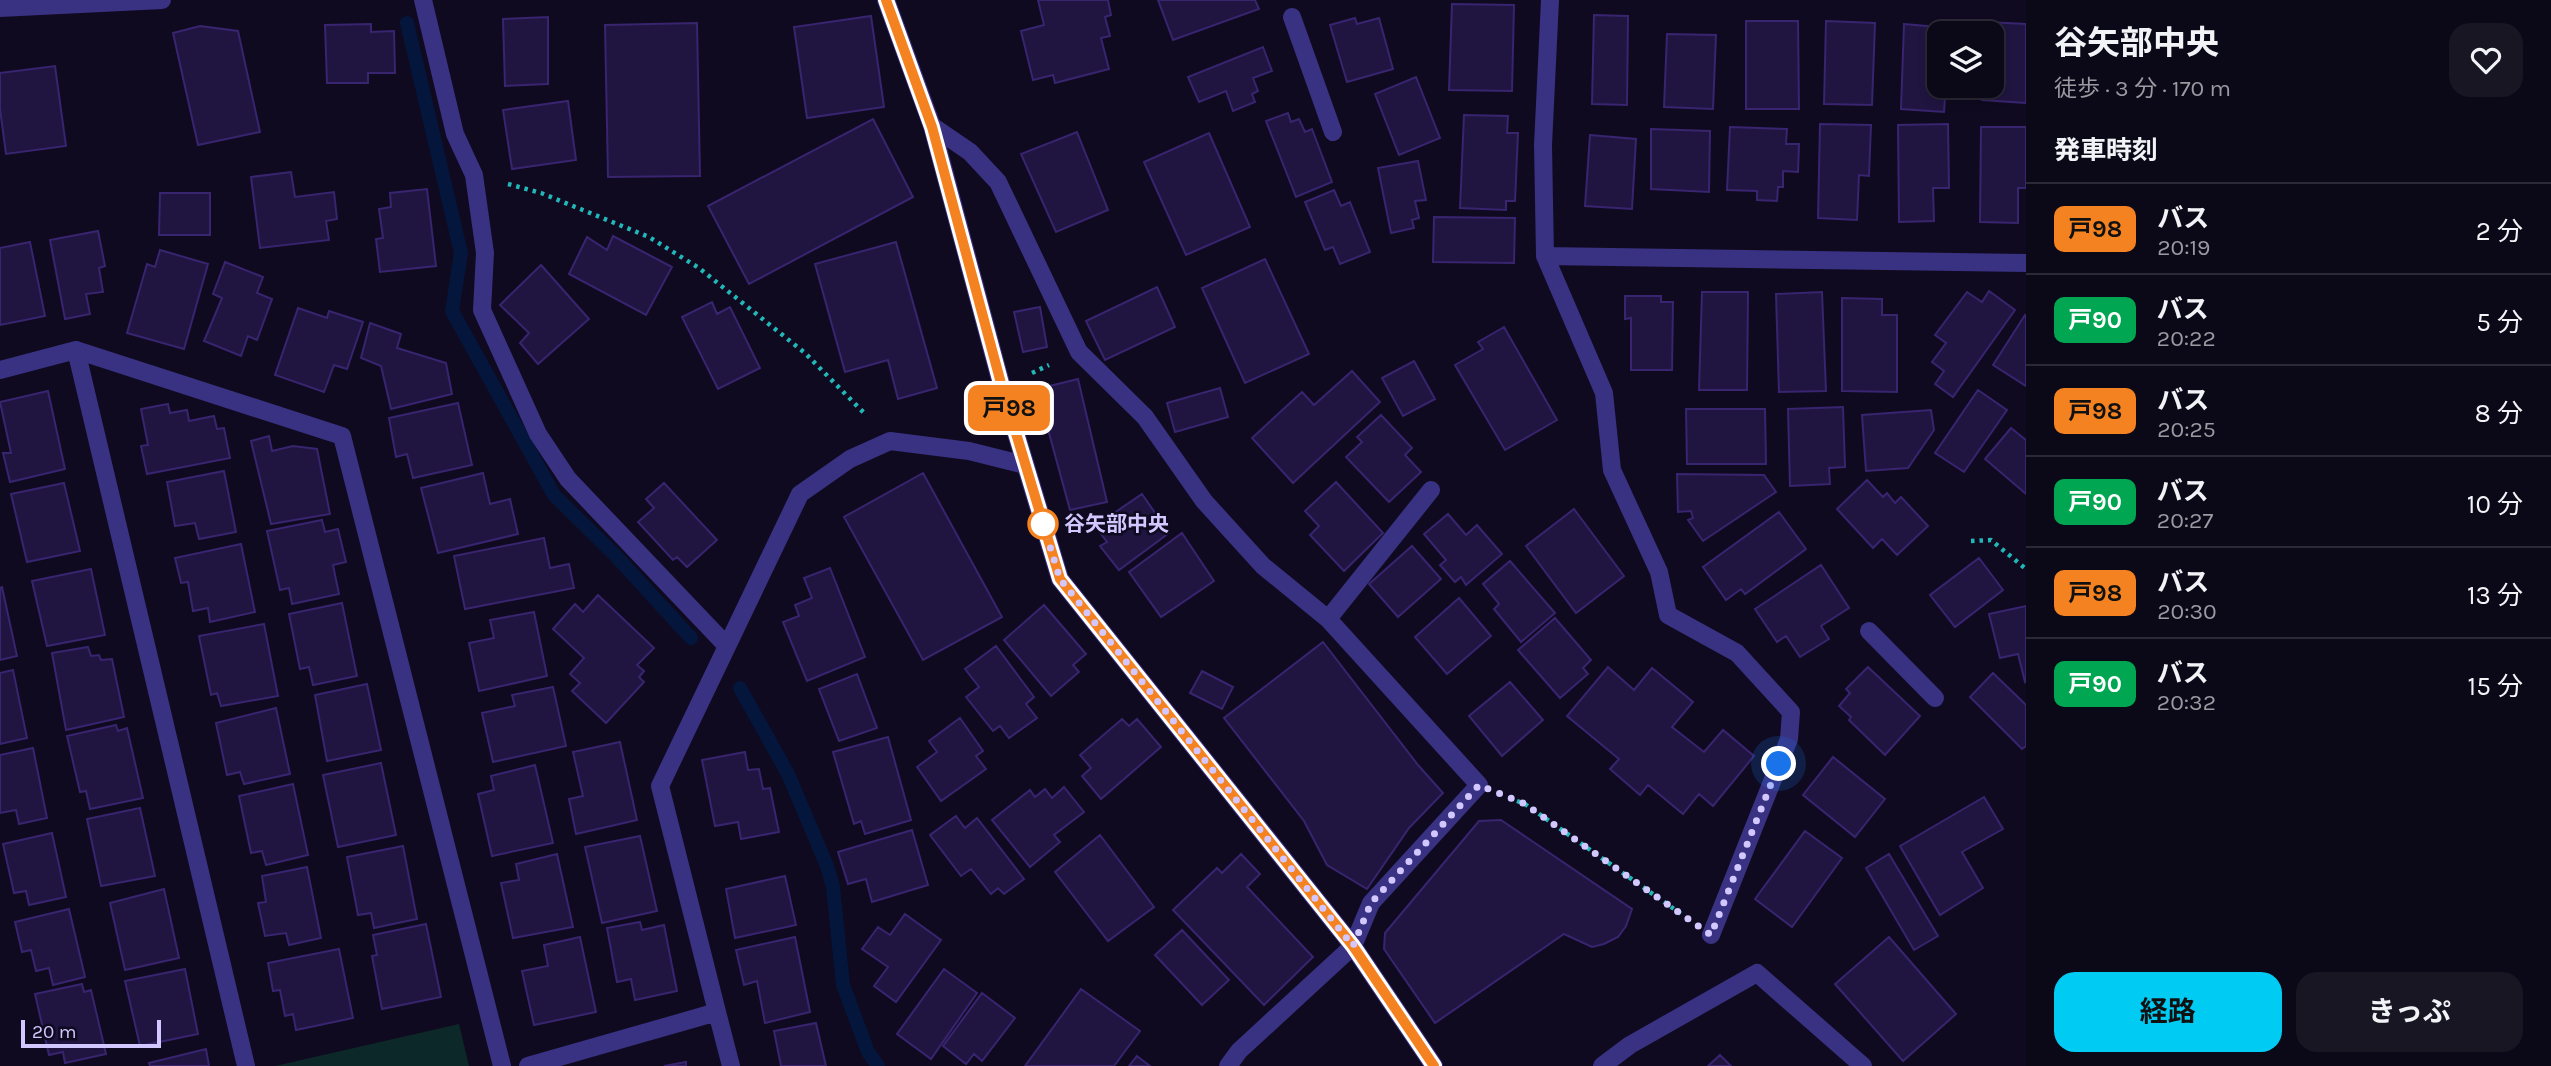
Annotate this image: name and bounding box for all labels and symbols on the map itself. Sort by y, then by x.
line badge: 戸98 [969,385,1049,431]
marker: 谷矢部中央 [1028,509,1058,539]
place label: 谷矢部中央 [1064,512,1169,536]
your location [1761,746,1796,781]
scale bar [21,1017,161,1049]

